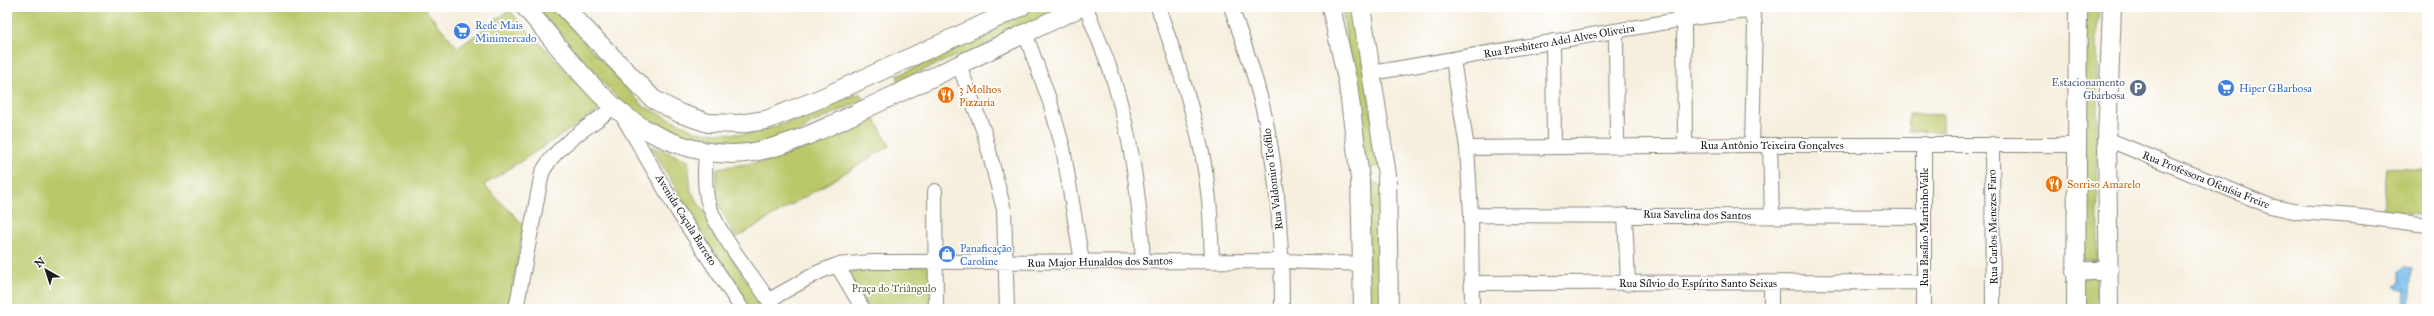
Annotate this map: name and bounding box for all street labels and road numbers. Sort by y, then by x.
street label: Rua Presbitero Adel Alves Oliveira [1482,21,1636,61]
street label: Rua Valdomiro Teófilo [1260,127,1286,230]
street label: Rua Antônio Teixeira Gonçalves [1700,139,1844,152]
street label: Rua Professora Ofenísia Freire [2140,148,2272,212]
street label: Rua Basílio MartinhoValle [1918,167,1931,287]
street label: Rua Carlos Menezes Faro [1985,169,2001,285]
street label: Avenida Caçula Barreto [652,171,720,268]
street label: Rua Savelina dos Santos [1643,208,1751,222]
street label: Rua Major Hunaldos dos Santos [1027,254,1173,270]
street label: Rua Sílvio do Espírito Santo Seixas [1619,277,1777,290]

